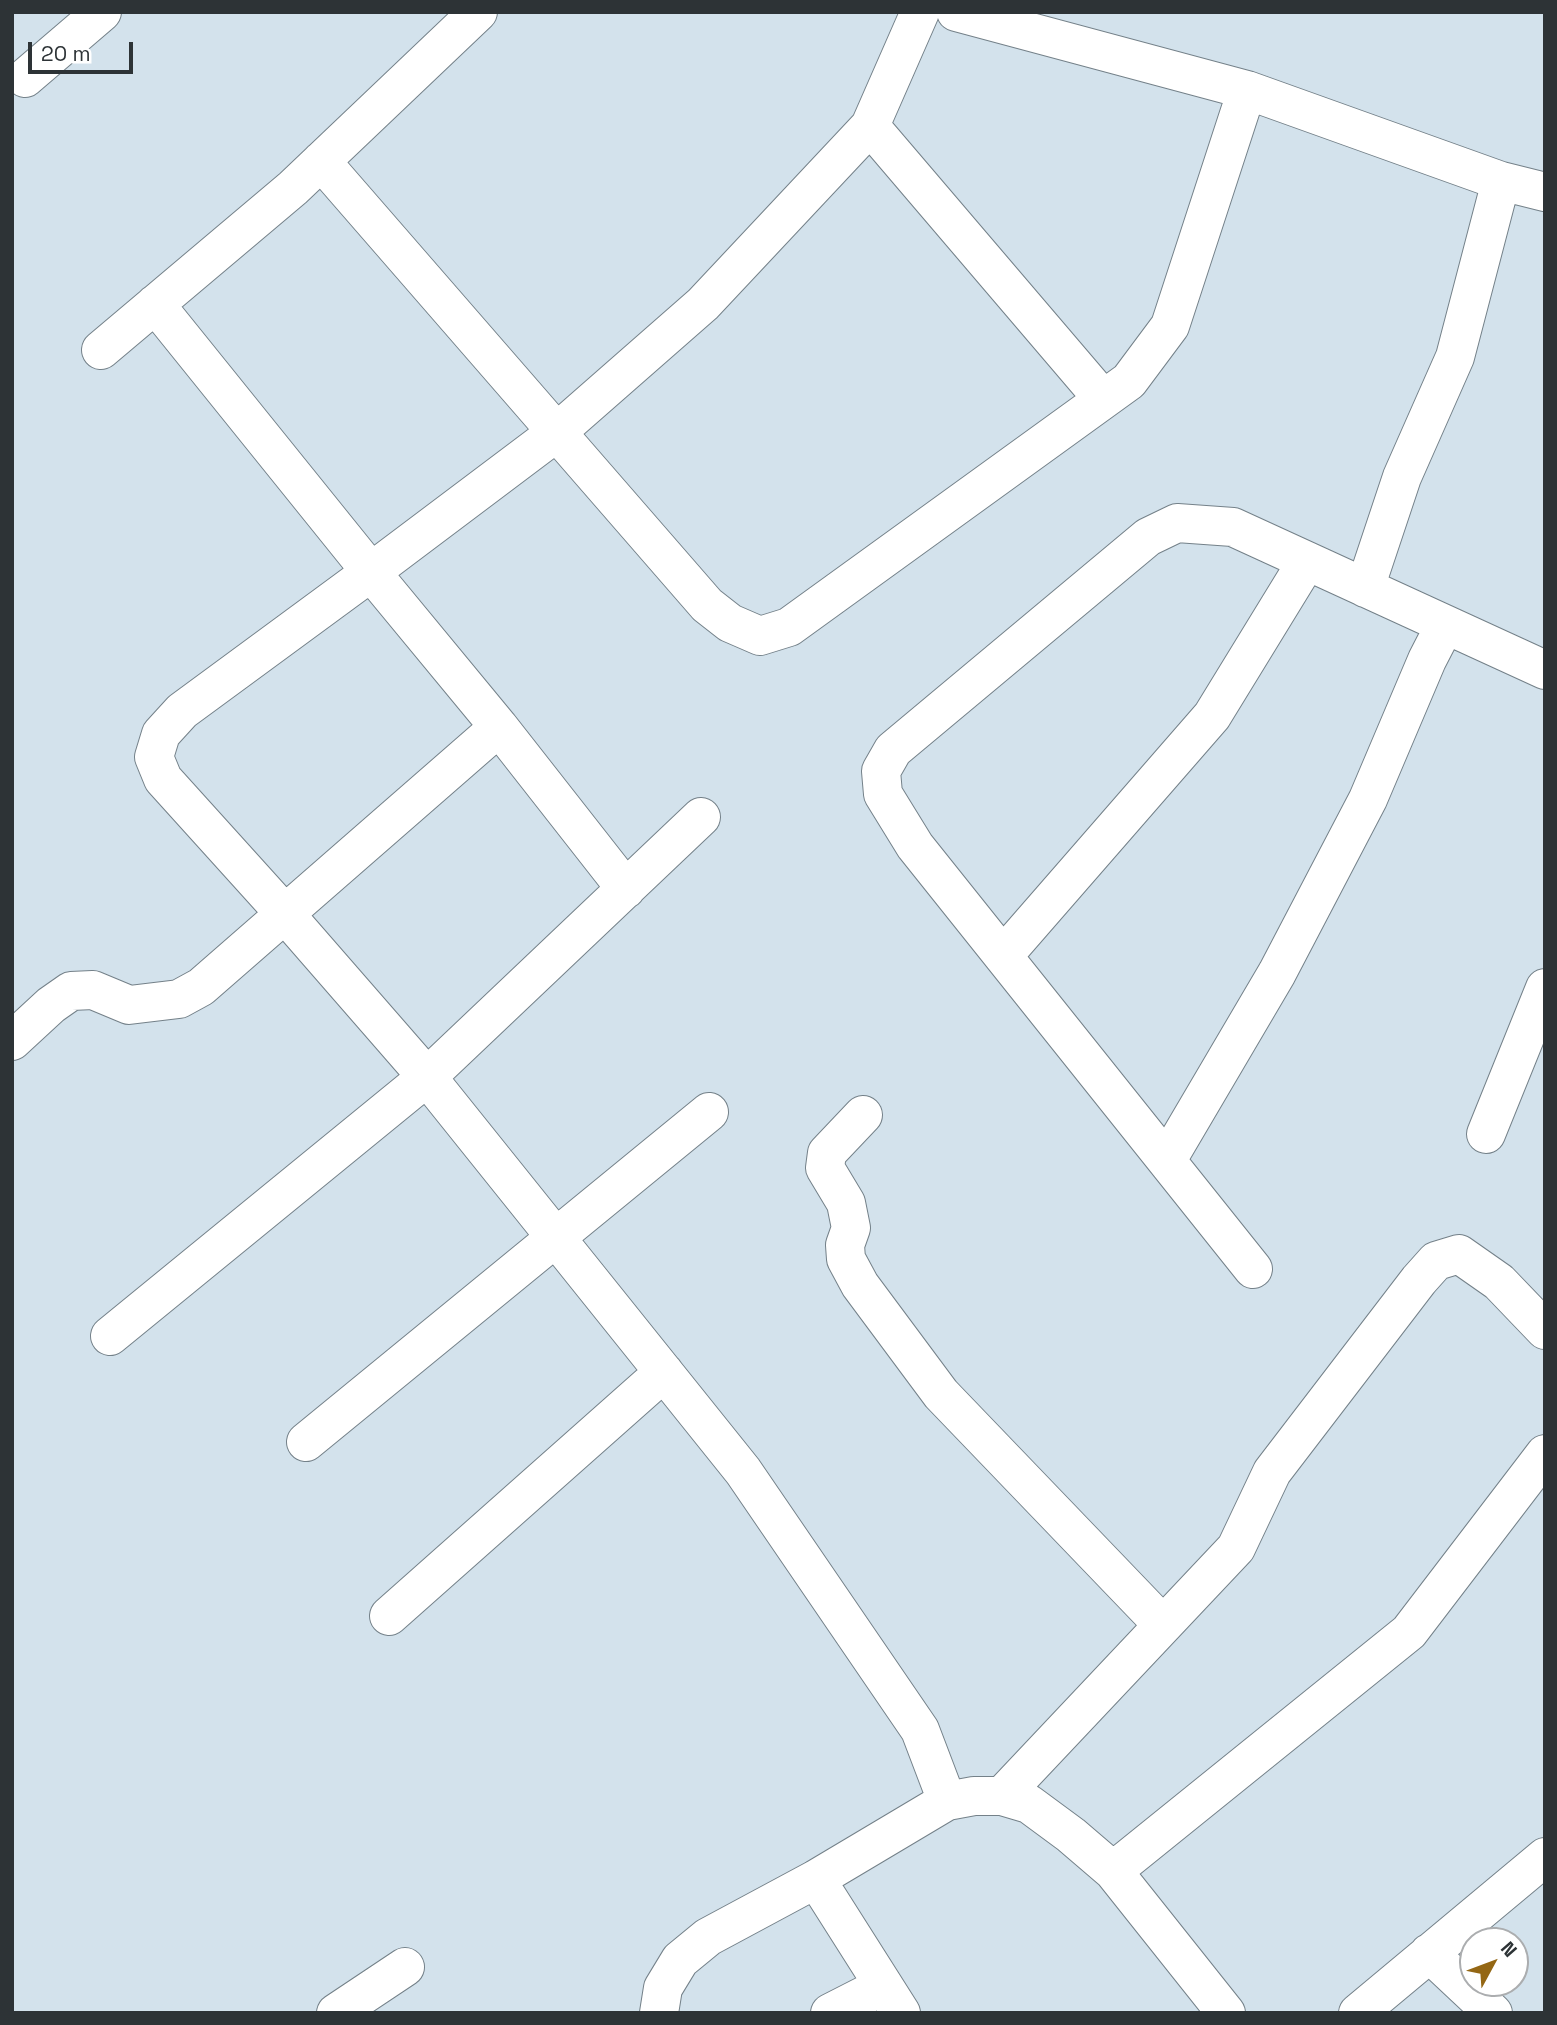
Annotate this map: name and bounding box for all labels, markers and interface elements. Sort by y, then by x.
scale bar [32,28,136,72]
text: 20 m [41,40,91,67]
north arrow [1459,1927,1529,1997]
text: N [1495,1936,1522,1962]

